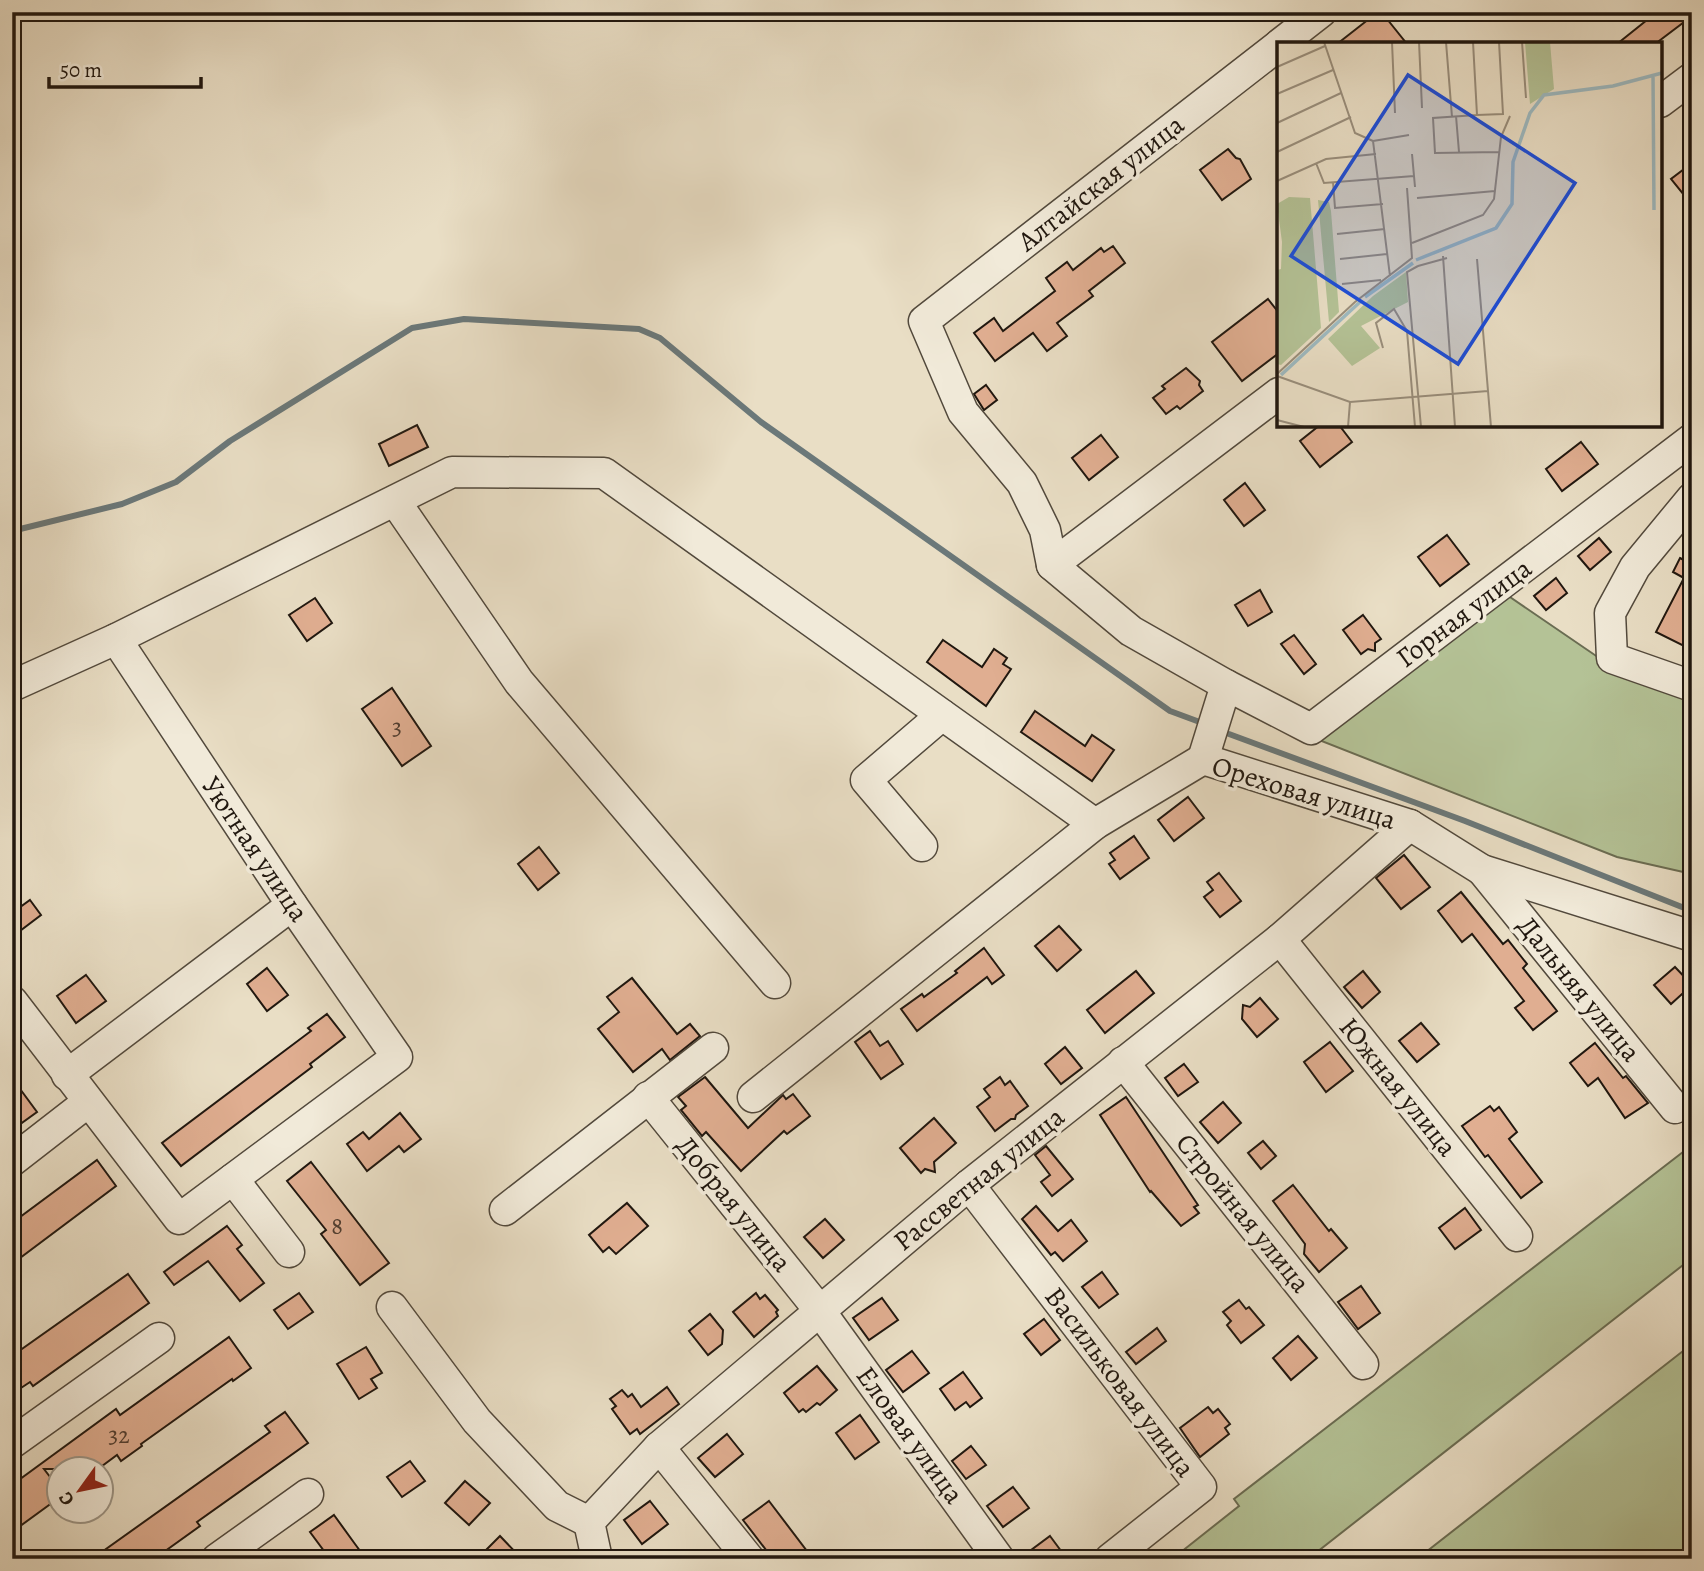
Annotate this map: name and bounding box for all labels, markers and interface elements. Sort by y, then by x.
inset map [1277,42,1662,427]
scale bar [49,46,201,90]
text: 50 m [60,56,102,84]
street label: Алтайская улица [1009,106,1192,261]
street label: Горная улица [1388,549,1540,676]
house number: 3 [392,711,402,743]
street label: Ореховая улица [1207,747,1401,839]
street label: Уютная улица [192,769,318,929]
street label: Дальняя улица [1508,908,1650,1070]
street label: Южная улица [1330,1009,1466,1165]
street label: Рассветная улица [885,1098,1073,1260]
street label: Стройная улица [1167,1125,1319,1301]
street label: Добрая улица [667,1128,801,1280]
house number: 8 [331,1210,343,1242]
street label: Васильковая улица [1036,1279,1204,1485]
street label: Еловая улица [847,1359,973,1512]
house number: 32 [108,1419,130,1451]
north arrow [46,1456,116,1526]
text: С [52,1487,81,1511]

